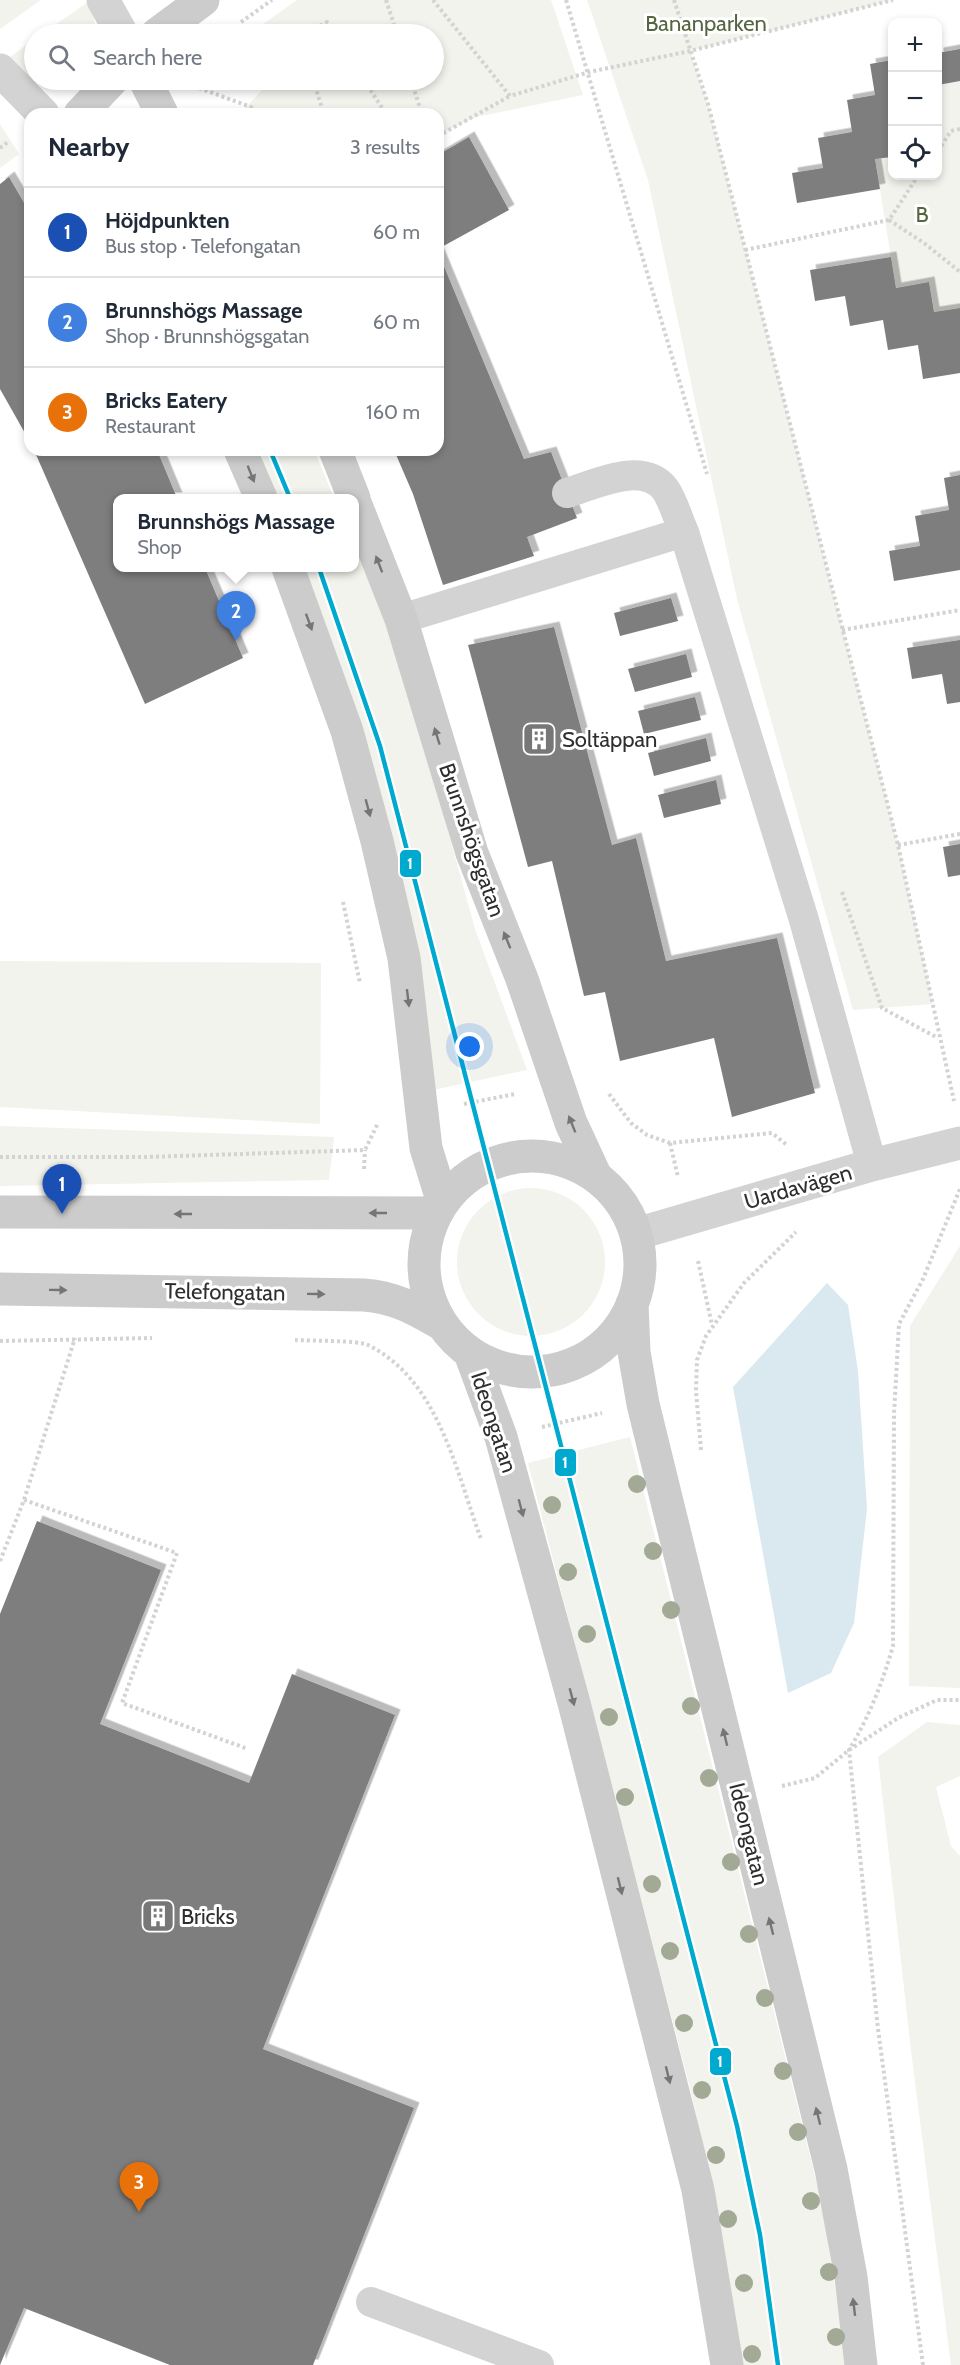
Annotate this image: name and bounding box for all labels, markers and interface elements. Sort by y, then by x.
park label: Bananparken [645,10,767,37]
map controls [888,18,942,180]
button: + [888,18,942,72]
search box [24,24,444,90]
icon: search [45,41,78,74]
text: Search here [93,44,202,71]
button: − [888,72,942,126]
button: locate [888,126,942,180]
text: Nearby [48,131,129,163]
text: 3 results [350,135,420,159]
park label: B [915,201,929,228]
text: Höjdpunkten [105,207,230,234]
text: 1 [64,220,71,244]
text: 60 m [373,220,420,244]
text: Bus stop · Telefongatan [105,234,301,258]
text: Brunnshögs Massage [105,297,303,324]
text: 2 [62,310,73,334]
text: 60 m [373,310,420,334]
text: Shop · Brunnshögsgatan [105,324,310,348]
text: Bricks Eatery [105,387,227,414]
text: 3 [62,400,73,424]
text: 160 m [366,400,420,424]
text: Restaurant [105,414,196,438]
one-way arrow [247,465,256,483]
popup [113,494,359,572]
text: Brunnshögs Massage [137,508,335,535]
text: Shop [137,535,182,559]
one-way arrow [374,555,384,573]
pin: 2 [216,592,256,641]
one-way arrow [305,613,315,631]
building icon: Soltäppan [521,721,557,757]
place label: Soltäppan [562,726,657,753]
one-way arrow [431,727,441,745]
street label: Brunnshögsgatan [433,760,511,920]
one-way arrow [364,799,373,817]
line badge: 1 [399,849,422,878]
text: 1 [407,854,413,873]
one-way arrow [502,931,511,949]
one-way arrow [404,989,413,1008]
your location [455,1032,484,1061]
one-way arrow [567,1115,576,1133]
street label: Uardavägen [741,1159,855,1215]
pin: 1 [42,1164,82,1214]
one-way arrow [369,1208,388,1218]
one-way arrow [174,1209,193,1219]
street label: Telefongatan [164,1277,286,1307]
one-way arrow [49,1285,68,1295]
one-way arrow [307,1289,326,1298]
street label: Ideongatan [465,1368,523,1476]
line badge: 1 [554,1448,577,1477]
text: 1 [562,1453,568,1472]
one-way arrow [517,1500,526,1518]
one-way arrow [568,1688,577,1706]
one-way arrow [719,1728,729,1746]
street label: Ideongatan [723,1780,775,1888]
one-way arrow [616,1876,626,1895]
building icon: Bricks [140,1898,176,1934]
place label: Bricks [181,1903,235,1930]
one-way arrow [766,1917,776,1935]
line badge: 1 [709,2047,732,2076]
text: 1 [717,2052,723,2071]
one-way arrow [664,2065,674,2084]
one-way arrow [812,2106,822,2125]
pin: 3 [120,2162,158,2212]
one-way arrow [850,2297,859,2316]

